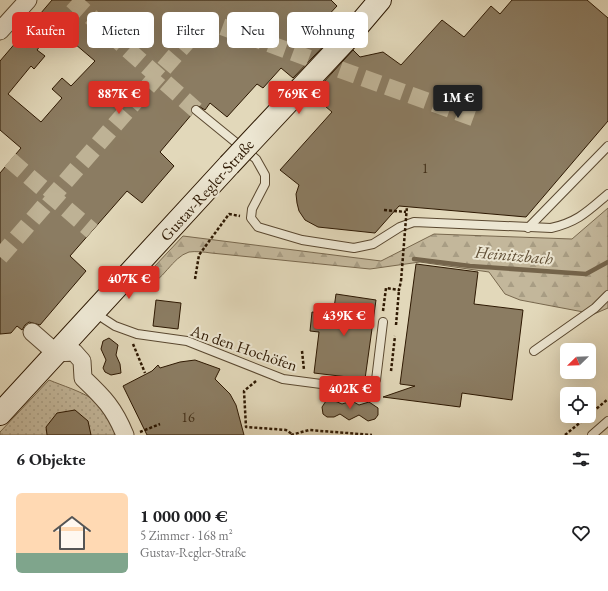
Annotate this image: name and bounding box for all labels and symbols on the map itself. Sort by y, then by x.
pin: 887K € [86,81,152,115]
pin: 769K € [266,81,332,115]
pin: 1M € [434,85,482,119]
street label: Gustav-Regler-Straße [155,134,259,246]
house number: 1 [422,159,428,177]
water label: Heinitzbach [473,241,555,269]
pin: 407K € [96,266,162,300]
pin: 439K € [311,303,377,337]
street label: An den Hochöfen [187,320,301,376]
north arrow [560,343,596,379]
pin: 402K € [317,376,383,410]
house number: 16 [181,408,195,426]

